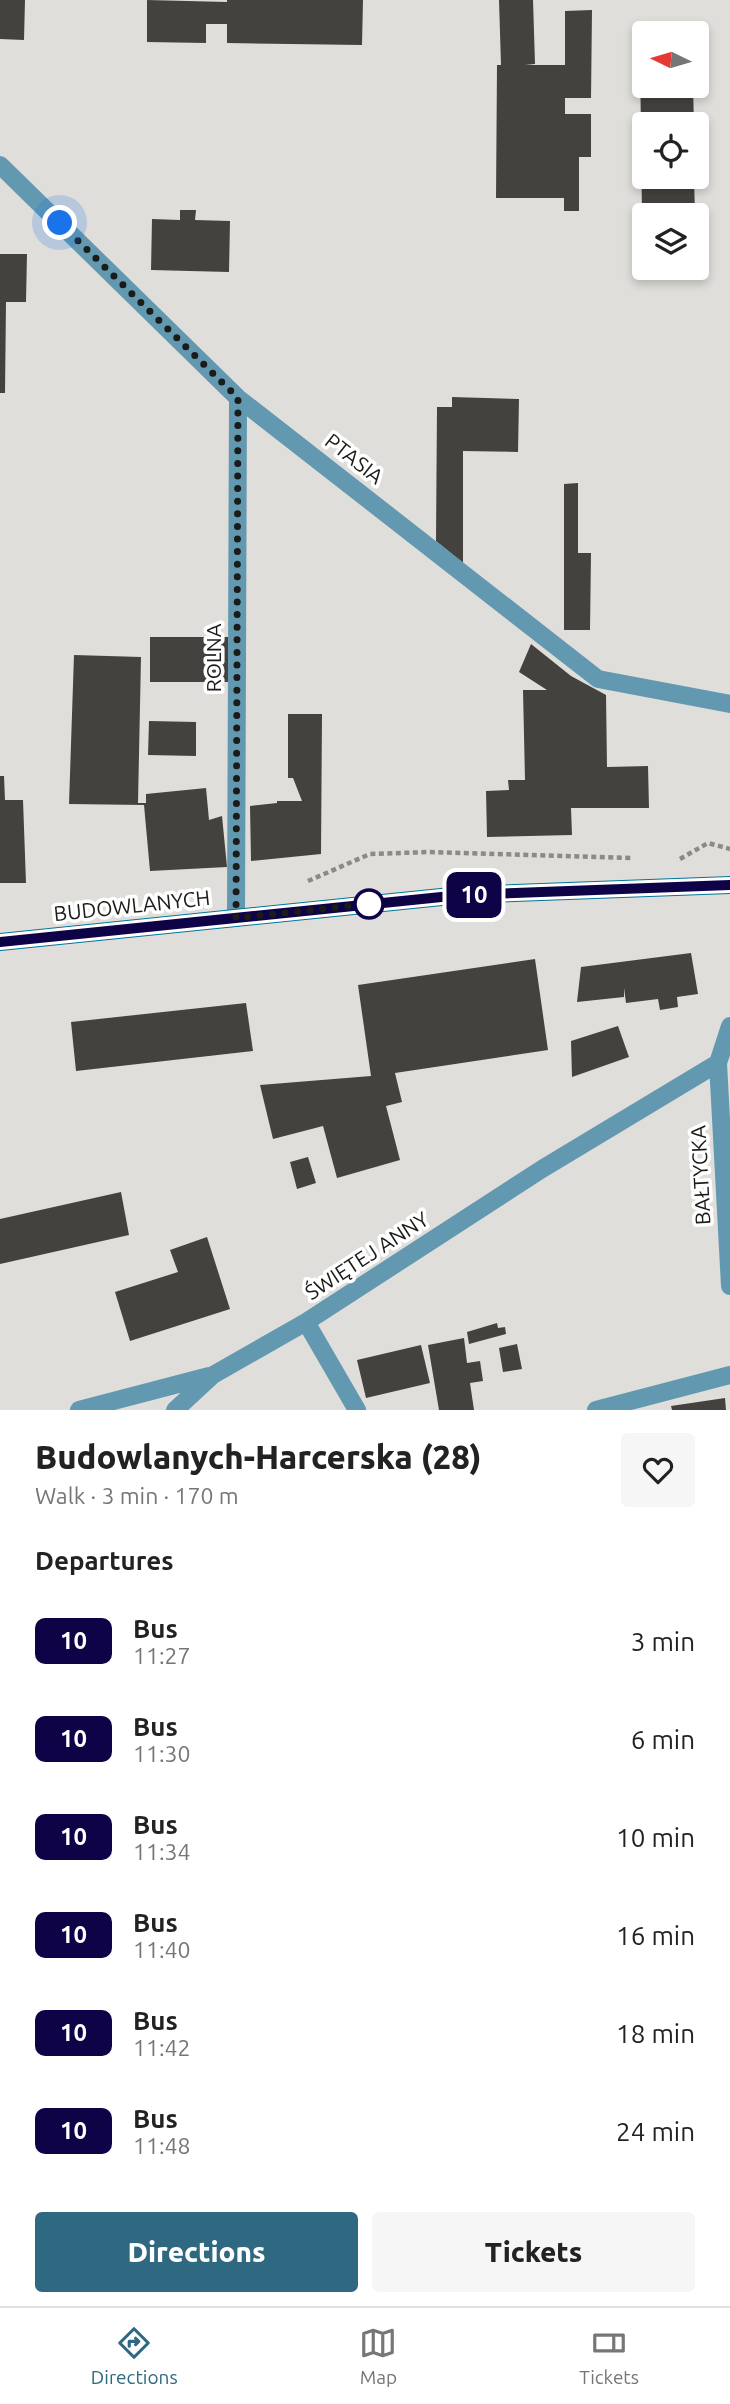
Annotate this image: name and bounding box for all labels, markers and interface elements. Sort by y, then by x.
north arrow [632,21,709,98]
map controls [632,21,709,280]
button: locate [632,112,709,189]
button: layers [632,203,709,280]
your location [42,205,77,240]
street label: PTASIA [321,428,389,489]
street label: ROLNA [201,623,225,692]
line badge: 10 [442,872,505,918]
text: 10 [460,881,488,908]
street label: BUDOWLANYCH [53,885,211,925]
unlabelled marker [354,889,384,919]
street label: BAŁTYCKA [685,1124,715,1225]
street label: ŚWIĘTEJ ANNY [300,1206,433,1304]
button: heart [621,1433,695,1507]
text: Budowlanych-Harcerska (28) [35,1438,482,1475]
text: Walk · 3 min · 170 m [35,1483,239,1508]
text: Departures [35,1546,173,1575]
text: Bus [133,1614,178,1643]
text: 10 [60,1627,87,1654]
text: 3 min [631,1627,695,1656]
text: 11:27 [133,1643,191,1668]
text: Bus [133,1712,178,1741]
text: 10 [60,1725,87,1752]
text: 6 min [631,1725,695,1754]
text: 11:30 [133,1741,191,1766]
text: Bus [133,1810,178,1839]
text: 10 [60,1823,87,1850]
text: 10 min [616,1823,695,1852]
text: 11:34 [133,1839,191,1864]
text: Bus [133,1908,178,1937]
text: 10 [60,1921,87,1948]
text: 16 min [616,1921,695,1950]
text: 11:40 [133,1937,191,1962]
text: Bus [133,2006,178,2035]
text: 10 [60,2019,87,2046]
text: 18 min [616,2019,695,2048]
text: 11:42 [133,2035,191,2060]
text: Bus [133,2104,178,2133]
text: 10 [60,2117,87,2144]
text: 24 min [616,2117,695,2146]
text: 11:48 [133,2133,191,2158]
button: Directions [35,2212,358,2292]
button: Tickets [372,2212,695,2292]
tab: Directions [91,2324,178,2388]
tab: Map [359,2324,397,2388]
tab: Tickets [579,2324,639,2388]

